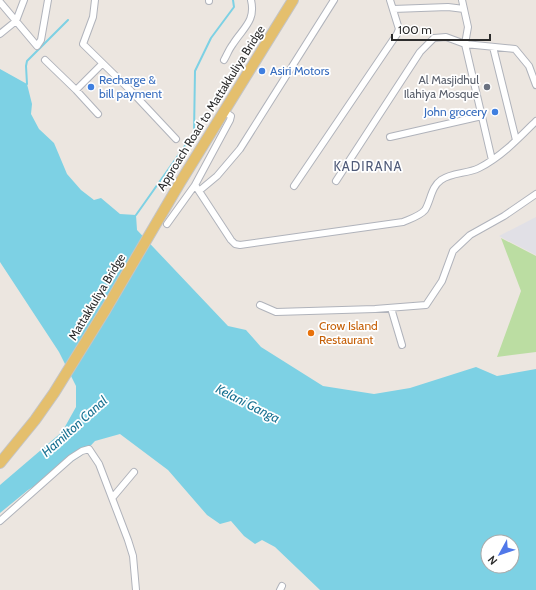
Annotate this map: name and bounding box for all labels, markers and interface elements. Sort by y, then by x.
scale bar [392,16,490,42]
street label: Approach Road to Mattakkuliya Bridge [153,22,268,193]
text: 100 m [398,22,432,37]
place label: Asiri Motors [270,63,329,78]
marker: Asiri Motors [257,66,267,76]
place label: Recharge & bill payment [99,72,162,101]
place label: Al Masjidhul Ilahiya Mosque [404,72,479,101]
marker: Recharge & bill payment [86,82,96,92]
marker: Al Masjidhul Ilahiya Mosque [482,82,492,92]
place label: John grocery [423,104,487,119]
marker: John grocery [490,107,500,117]
district label: KADIRANA [333,158,403,174]
street label: Mattakkuliya Bridge [65,251,128,343]
place label: Crow Island Restaurant [319,318,378,347]
marker: Crow Island Restaurant [306,328,316,338]
water label: Kelani Ganga [213,380,283,426]
water label: Hamilton Canal [38,392,110,460]
north arrow [480,534,520,574]
text: N [484,553,500,568]

